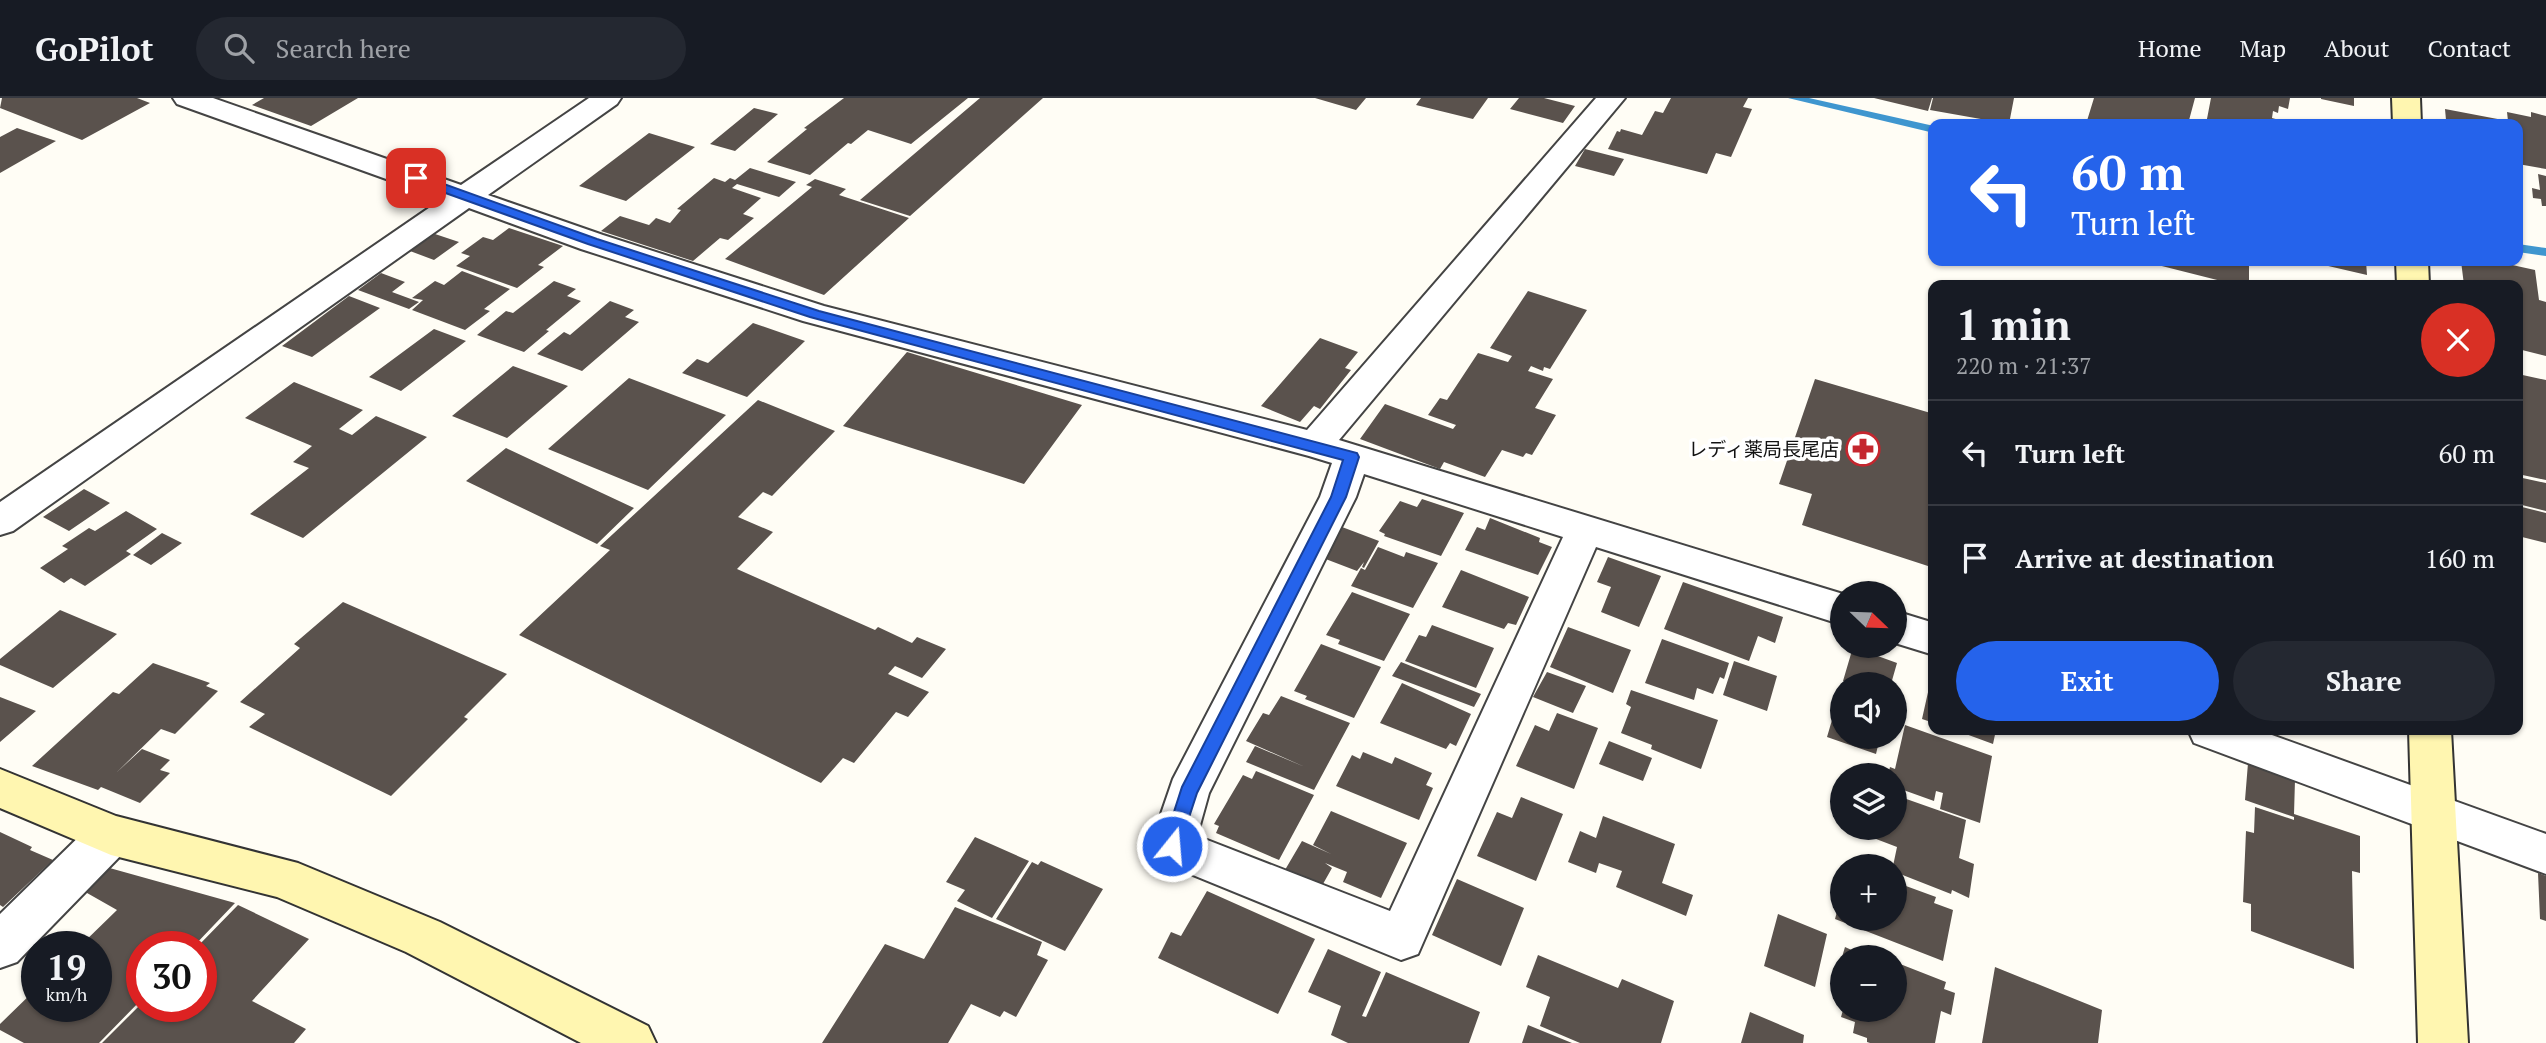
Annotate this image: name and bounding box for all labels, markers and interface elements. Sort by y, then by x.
search box [196,17,686,80]
text: GoPilot [35,27,154,70]
icon: search [220,29,258,67]
text: Search here [276,31,411,65]
text: Home [2138,32,2202,64]
text: Map [2240,32,2286,64]
text: About [2324,32,2390,64]
text: Contact [2428,32,2511,64]
text: 60 m [2071,139,2185,204]
icon: left [1956,147,2047,238]
pin [386,148,446,208]
icon: arrive [397,159,435,197]
text: Turn left [2071,202,2195,244]
text: 1 min [1956,296,2071,352]
button: close [2421,303,2495,377]
text: 220 m · 21:37 [1956,350,2091,381]
pharmacy icon: レディ薬局長尾店 [1844,430,1882,468]
icon: left [1956,434,1994,472]
place label: レディ薬局長尾店 [1688,436,1839,461]
text: Turn left [2015,436,2125,470]
text: 60 m [2439,436,2495,470]
icon: arrive [1956,539,1994,577]
text: Arrive at destination [2015,541,2274,575]
text: 160 m [2425,541,2495,575]
north arrow [1830,581,1908,658]
map controls [1830,581,1907,1022]
button: Exit [1956,641,2219,721]
button: Share [2233,641,2495,721]
button: sound [1830,672,1907,749]
button: layers [1830,763,1907,840]
position arrow [1135,809,1209,883]
button: + [1830,854,1907,931]
speed limit sign: 30 [126,931,217,1022]
text: 19 [47,944,86,990]
button: − [1830,945,1907,1022]
text: km/h [46,982,87,1006]

